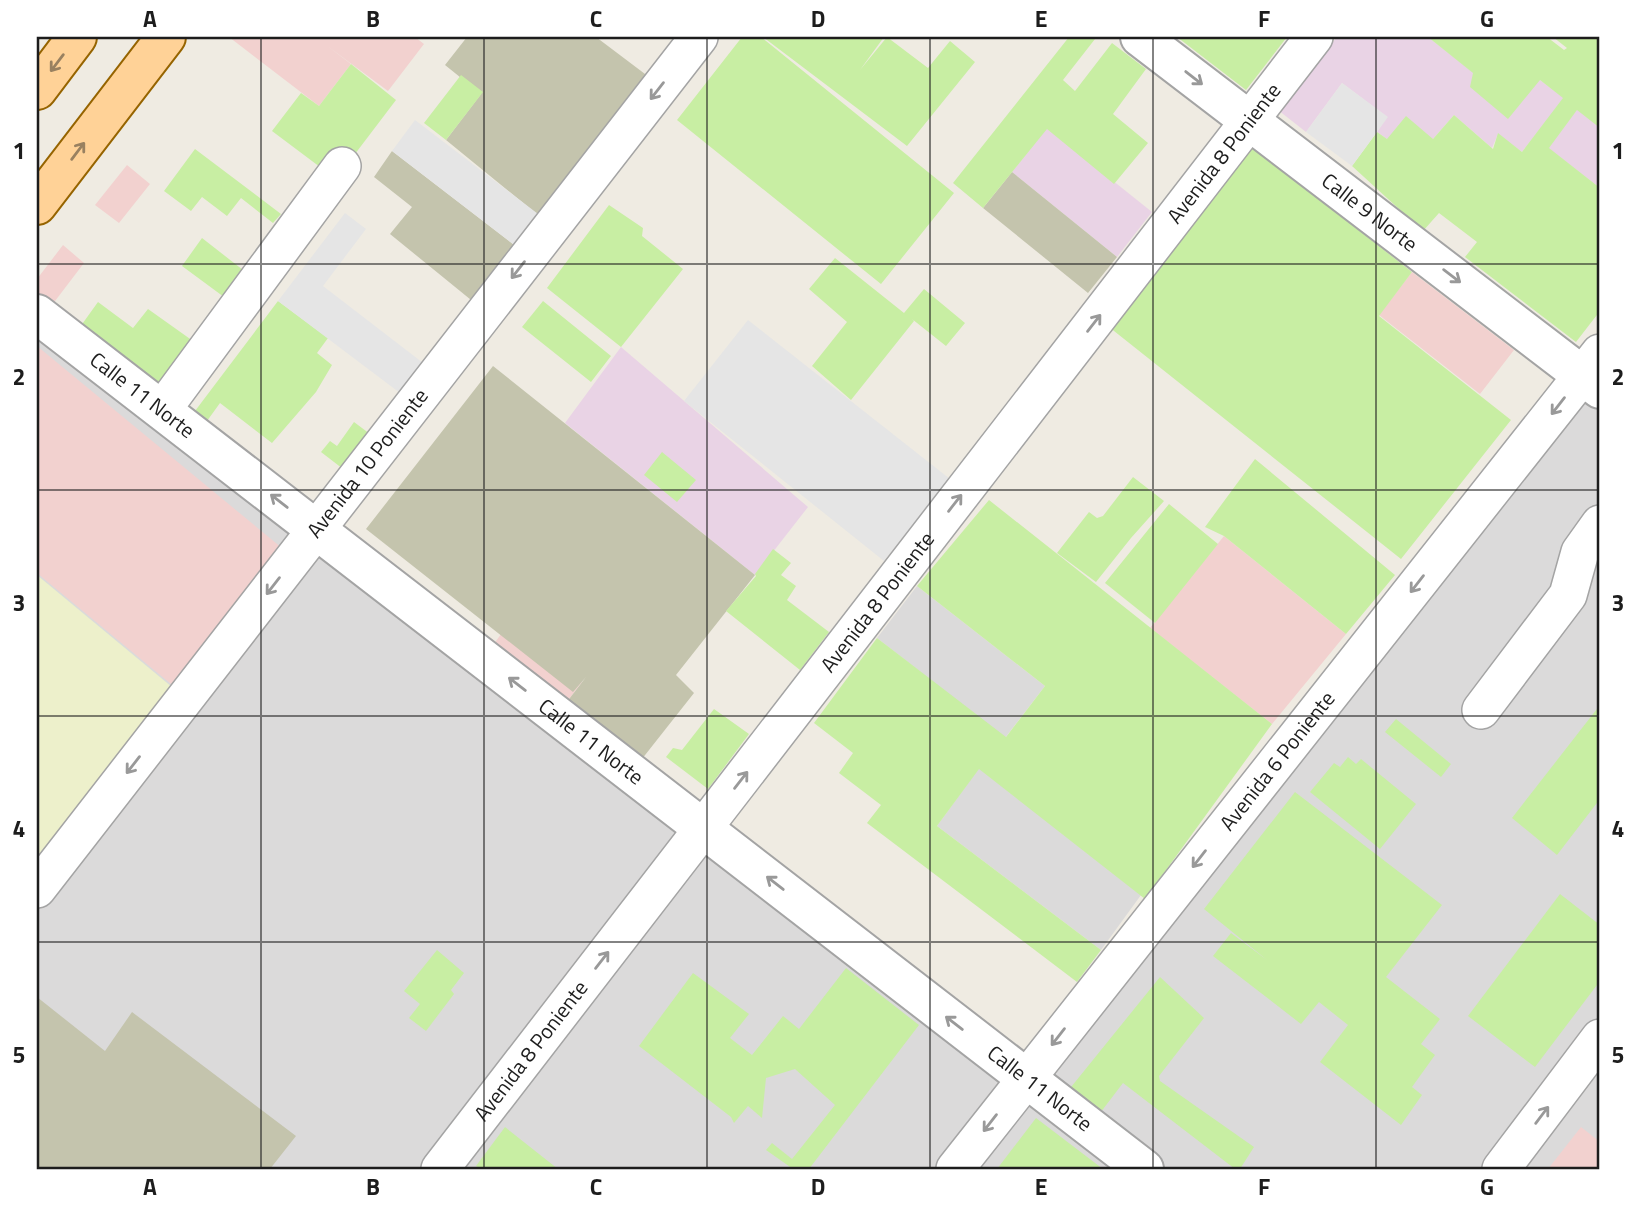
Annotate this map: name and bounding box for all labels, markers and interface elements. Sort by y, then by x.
text: A [143,1,157,36]
text: B [366,1,380,36]
text: C [590,1,602,36]
text: D [811,1,825,36]
text: E [1035,1,1047,36]
text: F [1258,1,1270,36]
text: G [1480,1,1494,36]
one-way arrow [50,54,65,73]
one-way arrow [1184,71,1202,86]
street label: Avenida 8 Poniente [1159,76,1288,230]
one-way arrow [650,81,665,99]
text: 1 [13,133,25,168]
text: 1 [1612,133,1624,168]
one-way arrow [71,142,86,161]
street label: Calle 9 Norte [1315,165,1425,259]
one-way arrow [510,261,525,279]
one-way arrow [1443,268,1462,283]
one-way arrow [1086,314,1101,333]
street label: Calle 11 Norte [83,343,202,446]
text: 2 [13,359,25,394]
text: 2 [1612,359,1624,394]
street label: Avenida 10 Poniente [298,381,435,545]
one-way arrow [1550,396,1565,415]
one-way arrow [270,493,288,508]
one-way arrow [947,494,962,513]
street label: Avenida 8 Poniente [812,524,942,679]
one-way arrow [1409,575,1424,593]
one-way arrow [265,576,281,594]
text: 3 [13,585,25,620]
text: 3 [1612,585,1624,620]
one-way arrow [508,677,527,692]
street label: Avenida 6 Poniente [1211,684,1342,837]
street label: Calle 11 Norte [532,690,651,792]
one-way arrow [125,755,140,773]
one-way arrow [733,771,748,790]
text: 4 [13,811,25,846]
text: 4 [1612,811,1624,846]
one-way arrow [1192,849,1207,867]
one-way arrow [766,876,784,891]
one-way arrow [594,951,609,970]
street label: Avenida 8 Poniente [466,973,595,1128]
one-way arrow [946,1015,964,1030]
one-way arrow [1051,1028,1066,1046]
text: 5 [13,1037,25,1072]
street label: Calle 11 Norte [981,1037,1100,1139]
text: 5 [1612,1037,1624,1072]
one-way arrow [1535,1106,1550,1125]
one-way arrow [983,1114,998,1132]
text: A [143,1169,157,1204]
text: B [366,1169,380,1204]
text: C [590,1169,602,1204]
text: D [811,1169,825,1204]
text: E [1035,1169,1047,1204]
text: F [1258,1169,1270,1204]
text: G [1480,1169,1494,1204]

